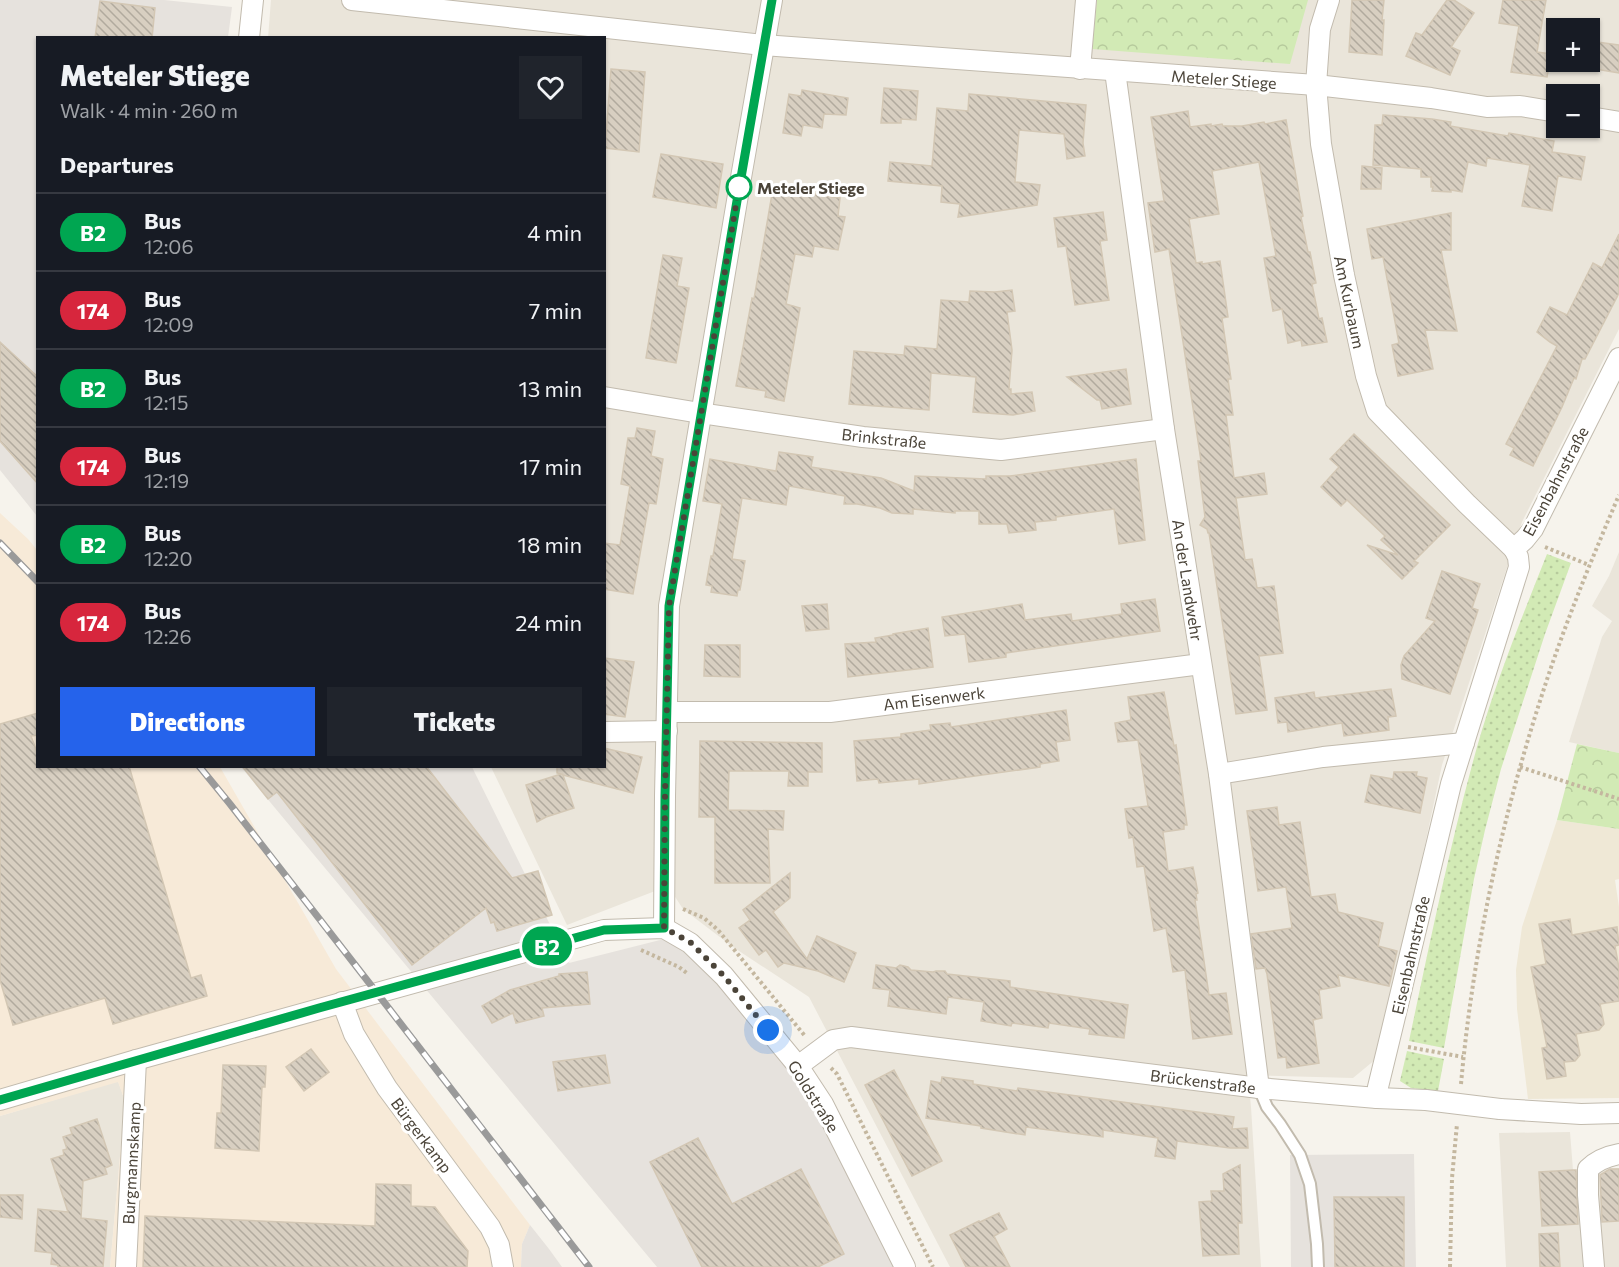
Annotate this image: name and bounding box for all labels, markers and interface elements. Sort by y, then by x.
map controls [1546,18,1600,138]
button: + [1546,18,1600,72]
button: heart [519,56,582,119]
text: Meteler Stiege [60,58,250,92]
street label: Meteler Stiege [1171,66,1277,92]
button: − [1546,84,1600,138]
text: Walk · 4 min · 260 m [60,98,238,122]
text: Departures [60,151,174,178]
marker: Meteler Stiege [726,174,752,200]
place label: Meteler Stiege [757,178,864,197]
text: Bus [144,207,181,234]
text: 4 min [527,219,582,246]
text: B2 [80,220,106,245]
text: 12:06 [144,234,194,258]
street label: Am Kurbaum [1331,254,1369,350]
text: Bus [144,285,181,312]
text: 7 min [529,297,582,324]
text: 174 [77,298,109,323]
text: 12:09 [144,312,194,336]
text: Bus [144,363,181,390]
text: 13 min [518,375,582,402]
text: B2 [80,376,106,401]
text: 12:15 [144,390,188,414]
street label: Eisenbahnstraße [1518,423,1592,539]
street label: Brinkstraße [841,424,927,452]
text: Bus [144,441,181,468]
text: 17 min [519,453,582,480]
text: 174 [77,454,109,479]
text: 12:19 [144,468,189,492]
street label: An der Landwehr [1169,518,1207,643]
text: Bus [144,519,181,546]
text: 18 min [518,531,582,558]
text: B2 [80,532,106,557]
text: 12:20 [144,546,192,570]
text: Bus [144,597,181,624]
text: 24 min [515,609,582,636]
text: 174 [77,610,109,635]
text: 12:26 [144,624,192,648]
street label: Am Eisenwerk [882,682,986,714]
button: Directions [60,687,315,756]
button: Tickets [327,687,582,756]
street label: Eisenbahnstraße [1387,894,1433,1016]
line badge: B2 [520,926,574,966]
text: B2 [534,934,560,959]
your location [753,1015,783,1045]
street label: Goldstraße [784,1057,844,1135]
street label: Brückenstraße [1149,1065,1257,1097]
street label: Bürgerkamp [387,1094,457,1176]
street label: Burgmannskamp [118,1101,144,1225]

